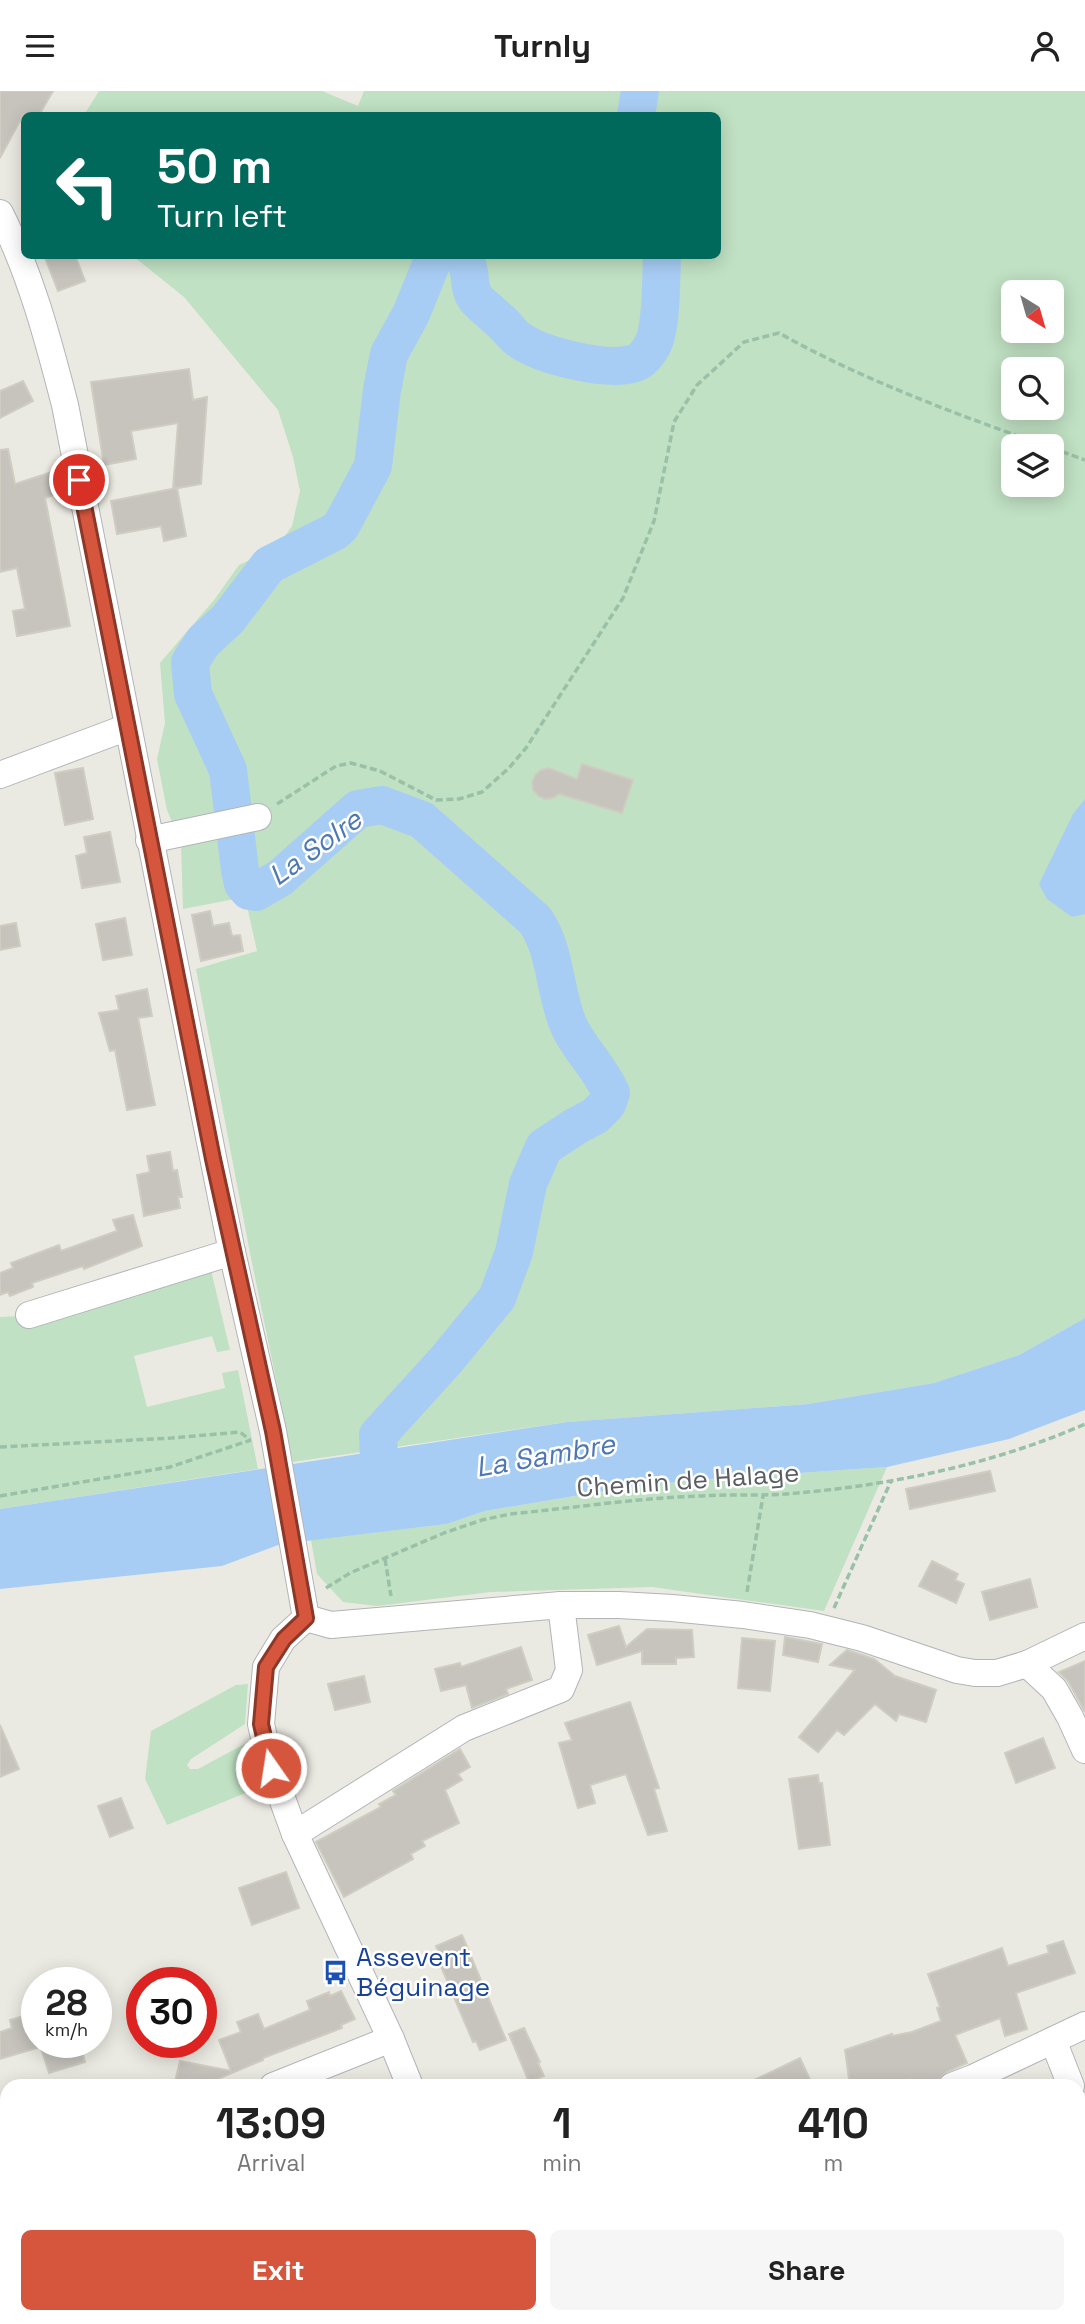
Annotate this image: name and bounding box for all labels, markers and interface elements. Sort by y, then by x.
text: Turnly [494,26,591,66]
icon: menu [21,27,59,65]
icon: person [1026,27,1064,65]
text: 50 m [157,135,272,197]
icon: left [42,140,133,231]
text: Turn left [157,196,287,236]
north arrow [1001,280,1064,343]
map controls [1001,280,1064,497]
button: search [1001,357,1064,420]
button: layers [1001,434,1064,497]
pin [49,450,109,510]
icon: arrive [60,461,98,499]
water label: La Solre [261,800,370,893]
water label: La Sambre [473,1425,619,1485]
street label: Chemin de Halage [575,1455,801,1505]
position arrow [234,1731,308,1805]
place label: Assevent Béguinage [356,1940,490,2004]
bus stop icon: Assevent Béguinage [322,1958,350,1986]
speed limit sign: 30 [126,1967,217,2058]
text: 28 [46,1981,87,2025]
text: km/h [45,2018,88,2041]
text: 13:09 [216,2097,326,2150]
text: 1 [552,2097,571,2150]
text: 410 [798,2097,869,2150]
text: Arrival [237,2148,305,2178]
text: min [542,2148,582,2178]
text: m [823,2148,843,2178]
button: Exit [21,2230,536,2310]
button: Share [550,2230,1064,2310]

